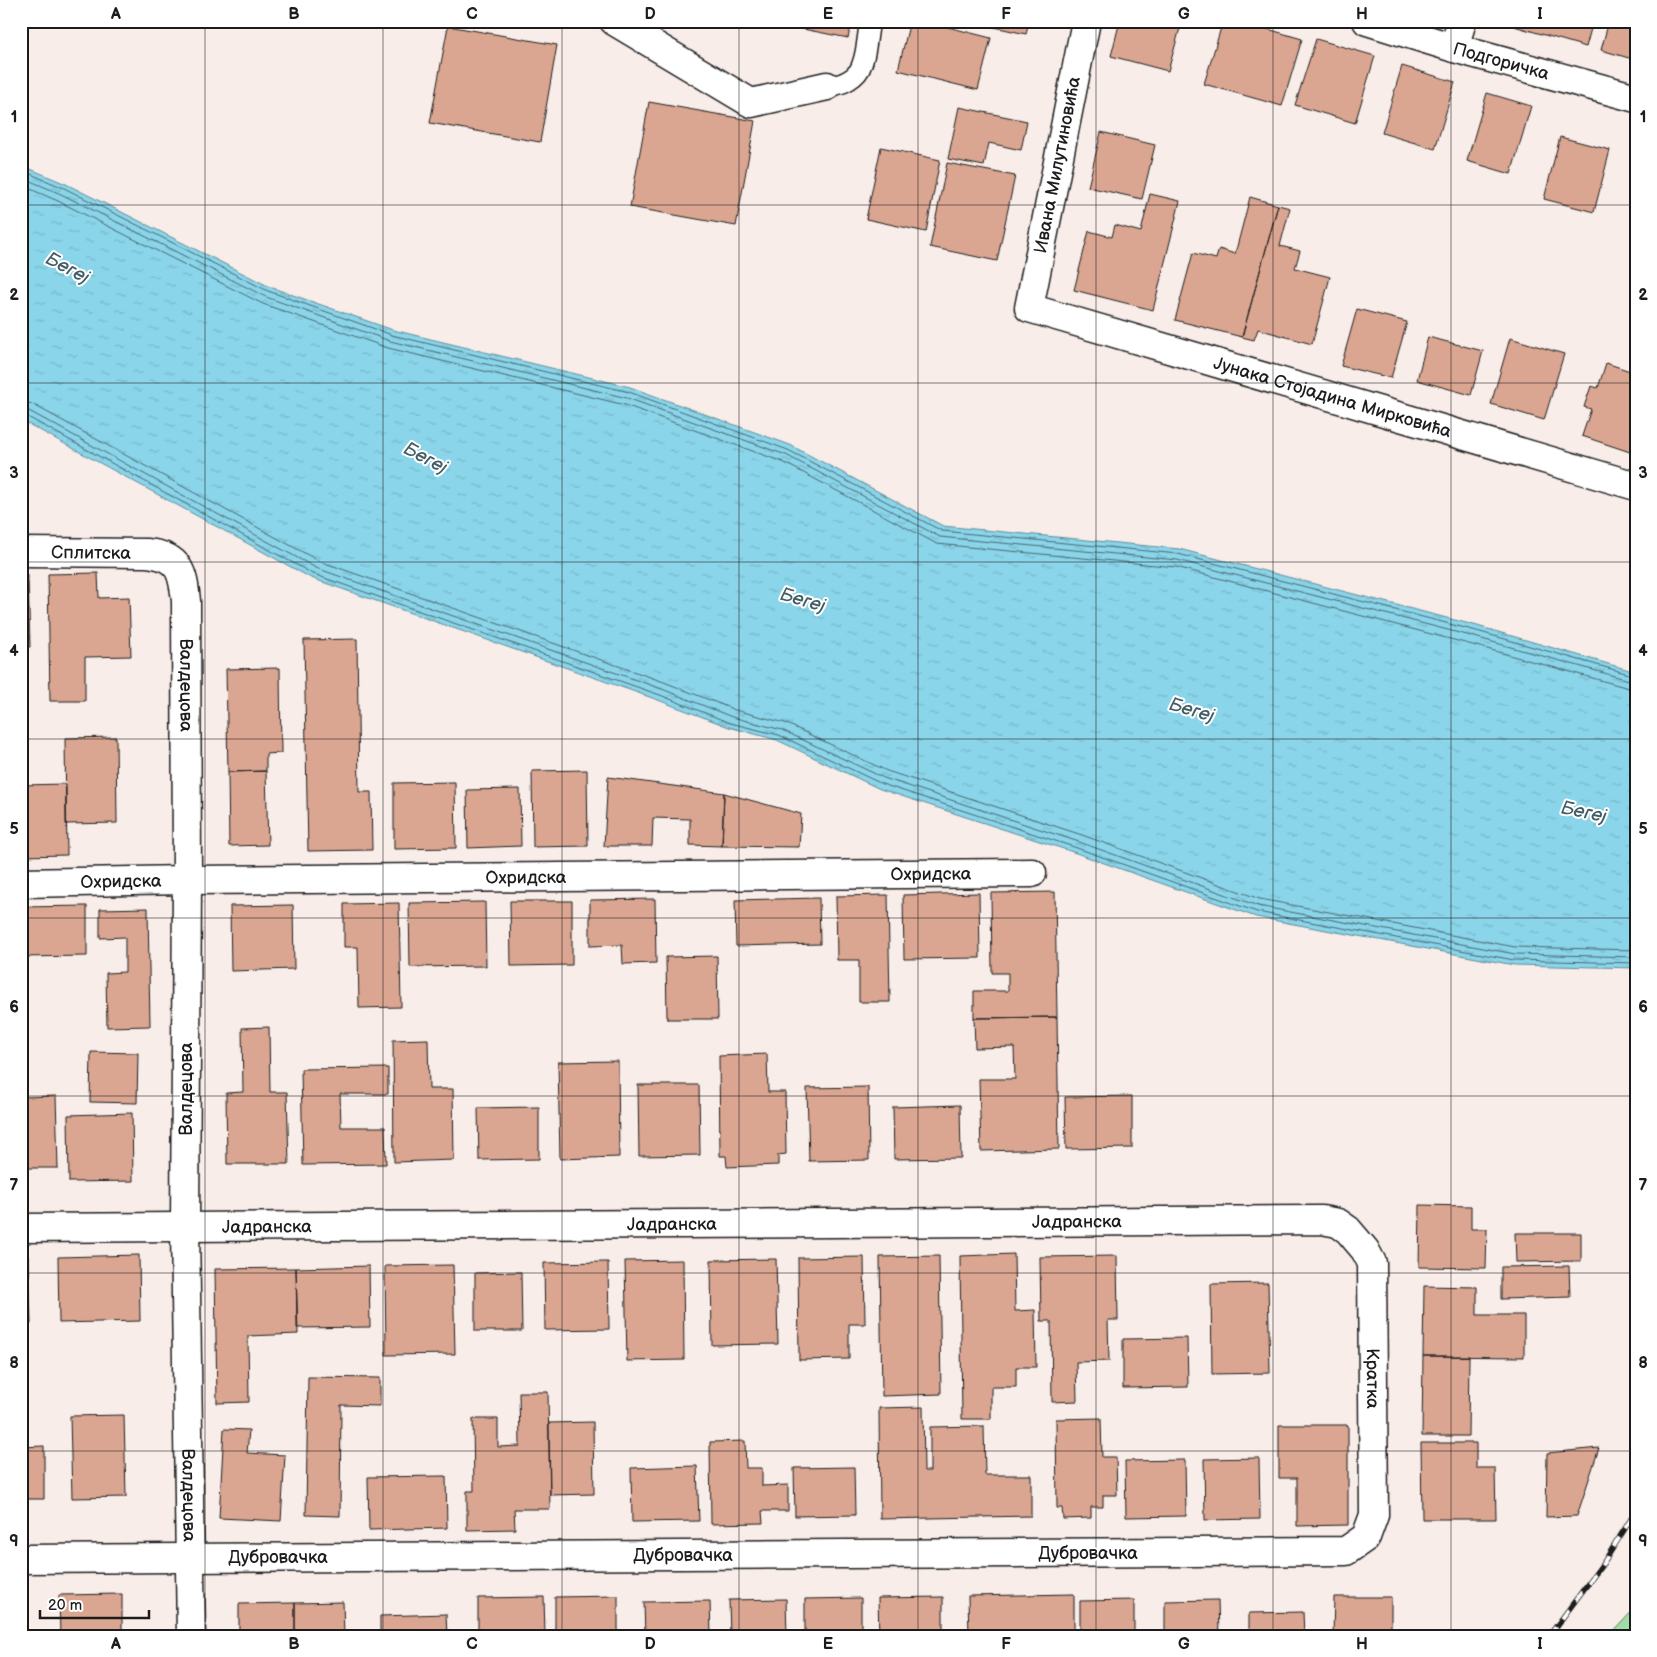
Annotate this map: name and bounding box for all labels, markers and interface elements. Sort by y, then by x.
text: A [110,5,121,24]
text: B [288,5,300,24]
text: C [466,5,478,24]
text: D [644,5,656,24]
text: E [823,5,833,24]
text: F [1001,5,1011,24]
text: G [1178,5,1190,24]
text: H [1356,5,1368,24]
text: I [1537,5,1543,24]
street label: Подгоричка [1451,38,1552,85]
street label: Ивана Милутиновића [1030,75,1085,255]
text: 1 [11,108,17,127]
text: 1 [1640,108,1646,127]
water label: Бегеј [42,247,94,290]
text: 2 [9,286,19,305]
text: 2 [1638,286,1648,305]
street label: Јунака Стојадина Мирковића [1211,353,1454,442]
water label: Бегеј [400,437,452,480]
text: 3 [9,464,19,483]
text: 3 [1638,464,1648,483]
street label: Сплитска [51,542,131,564]
water label: Бегеј [777,583,829,618]
street label: Валдецова [175,638,196,732]
text: 4 [9,642,19,661]
text: 4 [1638,642,1648,661]
water label: Бегеј [1166,693,1218,728]
water label: Бегеј [1559,796,1609,829]
text: 5 [9,820,19,839]
text: 5 [1638,820,1648,839]
street label: Охридска [890,863,972,885]
street label: Охридска [485,867,567,889]
street label: Охридска [80,870,162,893]
text: 6 [9,998,19,1017]
text: 6 [1638,998,1648,1017]
street label: Валдецова [176,1042,197,1136]
text: 7 [10,1176,19,1195]
text: 7 [1639,1176,1648,1195]
street label: Јадранска [1032,1211,1122,1233]
street label: Јадранска [627,1214,717,1235]
street label: Јадранска [222,1216,312,1238]
street label: Кратка [1362,1348,1383,1409]
text: 8 [9,1354,19,1373]
text: 8 [1638,1354,1648,1373]
street label: Валдецова [177,1448,200,1542]
text: 9 [9,1532,19,1551]
text: 9 [1638,1532,1648,1551]
street label: Дубровачка [1038,1543,1138,1564]
street label: Дубровачка [633,1545,733,1566]
street label: Дубровачка [228,1547,328,1568]
scale bar [40,1587,149,1619]
text: 20 m [48,1596,82,1615]
text: A [110,1635,121,1654]
text: B [288,1635,300,1654]
text: C [466,1635,478,1654]
text: D [644,1635,656,1654]
text: E [823,1635,833,1654]
text: F [1001,1635,1011,1654]
text: G [1178,1635,1190,1654]
text: H [1356,1635,1368,1654]
text: I [1537,1635,1543,1654]

